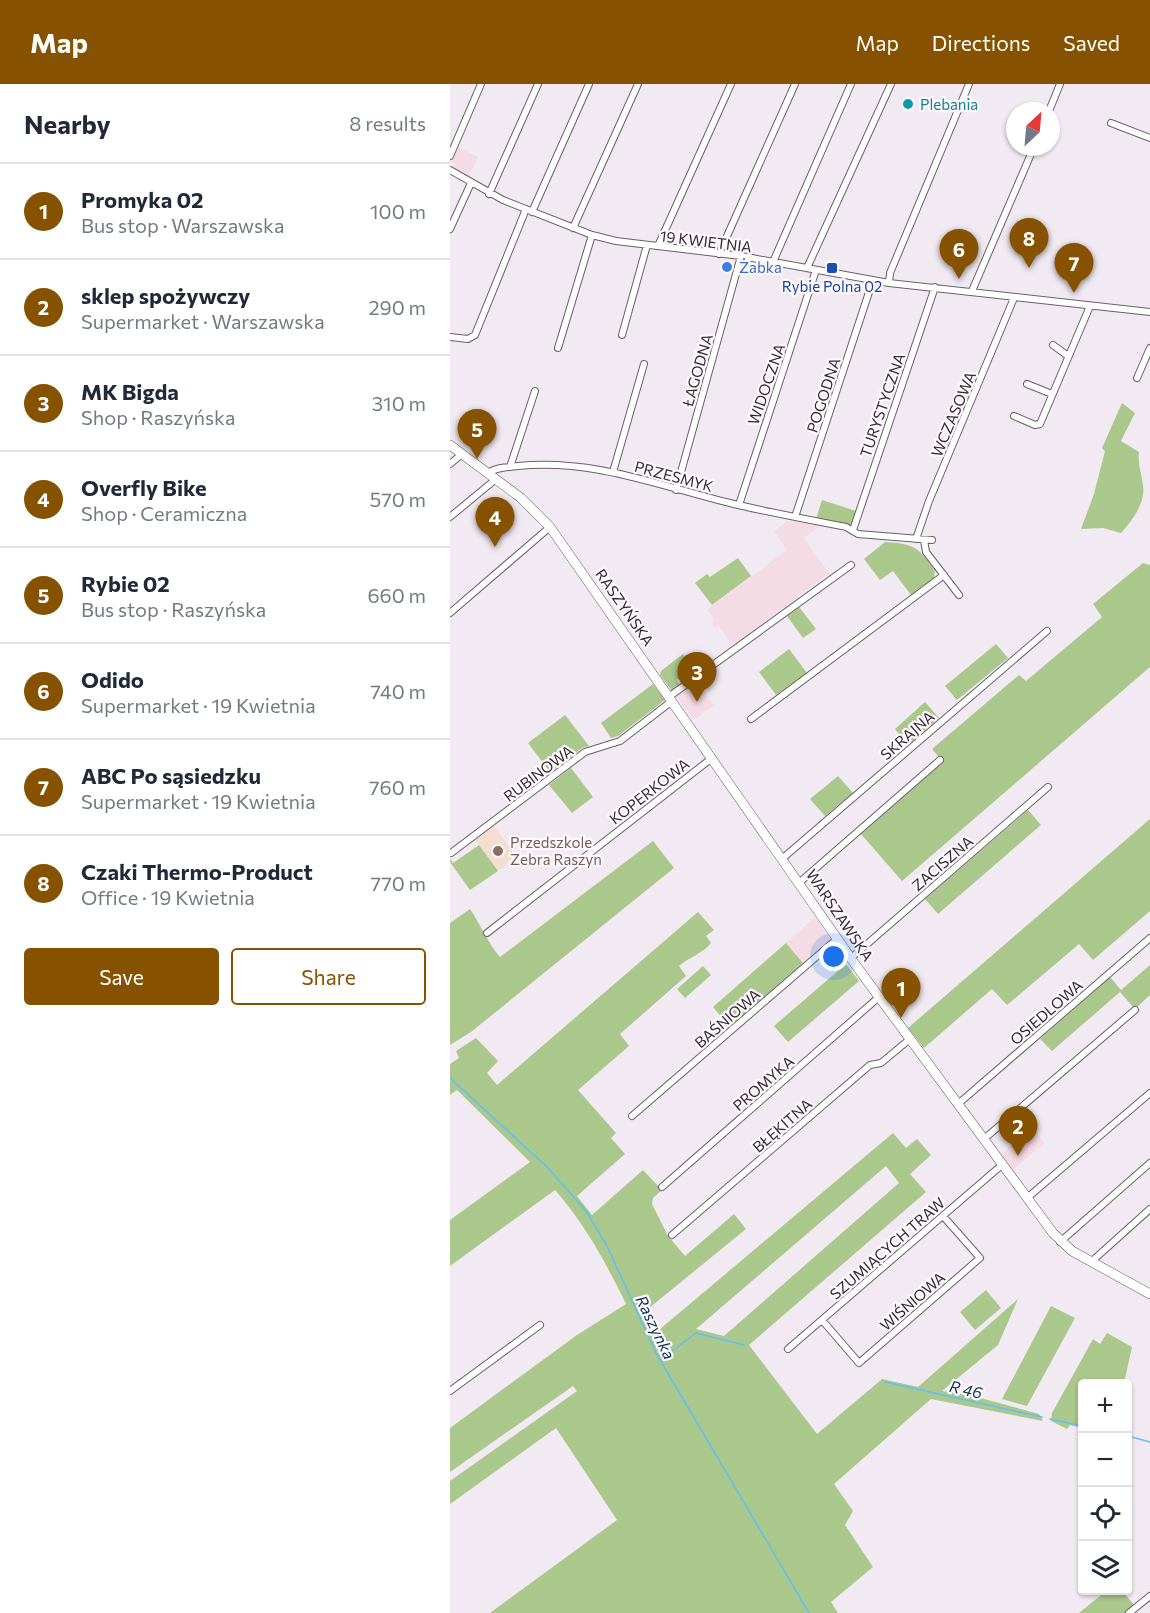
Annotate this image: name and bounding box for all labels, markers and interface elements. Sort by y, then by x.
text: Map [30,25,88,59]
text: Map [856,30,899,55]
text: Directions [932,30,1030,55]
text: Saved [1063,30,1120,55]
place label: Plebania [920,95,978,113]
marker: Plebania [901,97,915,111]
north arrow [1006,102,1060,156]
text: Nearby [24,108,111,139]
text: 8 results [349,111,426,135]
text: Promyka 02 [81,186,204,213]
text: 1 [39,199,48,223]
text: 100 m [370,199,426,223]
text: Bus stop · Warszawska [81,213,284,237]
pin: 8 [1010,218,1048,268]
street label: 19 KWIETNIA [659,226,753,256]
pin: 6 [940,230,978,279]
pin: 7 [1054,244,1094,293]
place label: Żabka [739,258,782,276]
marker: Żabka [720,260,734,274]
marker: Rybie Polna 02 [825,261,839,275]
place label: Rybie Polna 02 [782,277,882,295]
text: sklep spożywczy [81,282,250,309]
text: 2 [38,295,49,319]
text: 290 m [368,295,426,319]
text: Supermarket · Warszawska [81,309,325,333]
street label: ŁAGODNA [678,332,716,409]
street label: WIDOCZNA [744,341,788,427]
street label: TURYSTYCZNA [856,350,908,460]
street label: POGODNA [802,355,844,435]
street label: WCZASOWA [927,369,979,459]
text: MK Bigda [81,378,179,405]
text: 3 [38,391,49,415]
text: 310 m [372,391,426,415]
text: Shop · Raszyńska [81,405,235,429]
pin: 5 [458,410,496,459]
street label: PRZESMYK [633,457,715,495]
text: Overfly Bike [81,474,207,501]
text: 4 [37,487,50,511]
text: 570 m [370,487,426,511]
pin: 4 [476,498,514,547]
text: Shop · Ceramiczna [81,501,247,525]
street label: RASZYŃSKA [592,565,659,649]
text: Rybie 02 [81,570,170,597]
text: 5 [38,583,49,607]
text: 660 m [367,583,426,607]
text: Bus stop · Raszyńska [81,597,266,621]
pin: 3 [678,652,716,702]
text: Odido [81,666,144,693]
text: 6 [37,679,50,703]
text: 740 m [370,679,426,703]
text: Supermarket · 19 Kwietnia [81,693,316,717]
street label: SKRAJNA [876,707,938,763]
street label: RUBINOWA [500,741,576,805]
street label: KOPERKOWA [606,754,692,828]
text: ABC Po sąsiedzku [81,762,261,789]
text: 7 [38,775,49,799]
text: 760 m [369,775,426,799]
text: Supermarket · 19 Kwietnia [81,789,316,813]
street label: ZACISZNA [908,832,976,894]
place label: Przedszkole Zebra Raszyn [510,833,602,868]
marker: Przedszkole Zebra Raszyn [491,844,505,858]
text: Czaki Thermo-Product [81,858,313,885]
street label: WARSZAWSKA [803,866,877,964]
text: 8 [37,871,50,895]
text: 770 m [371,871,426,895]
text: Office · 19 Kwietnia [81,885,255,909]
your location [819,942,848,971]
button: Save [24,948,219,1005]
button: Share [231,948,426,1005]
pin: 1 [882,968,920,1018]
street label: OSIEDLOWA [1006,976,1086,1048]
street label: BAŚNIOWA [690,984,763,1051]
street label: PROMYKA [729,1052,797,1114]
street label: BŁĘKITNA [749,1094,815,1156]
pin: 2 [998,1106,1038,1156]
street label: SZUMIĄCYCH TRAW [826,1193,948,1303]
street label: WIŚNIOWA [875,1267,948,1334]
water label: Raszynka [632,1292,680,1362]
water label: R 46 [948,1376,985,1402]
map controls [1078,1379,1132,1595]
button: + [1078,1379,1132,1433]
button: − [1078,1433,1132,1487]
button: locate [1078,1487,1132,1541]
button: layers [1078,1541,1132,1595]

